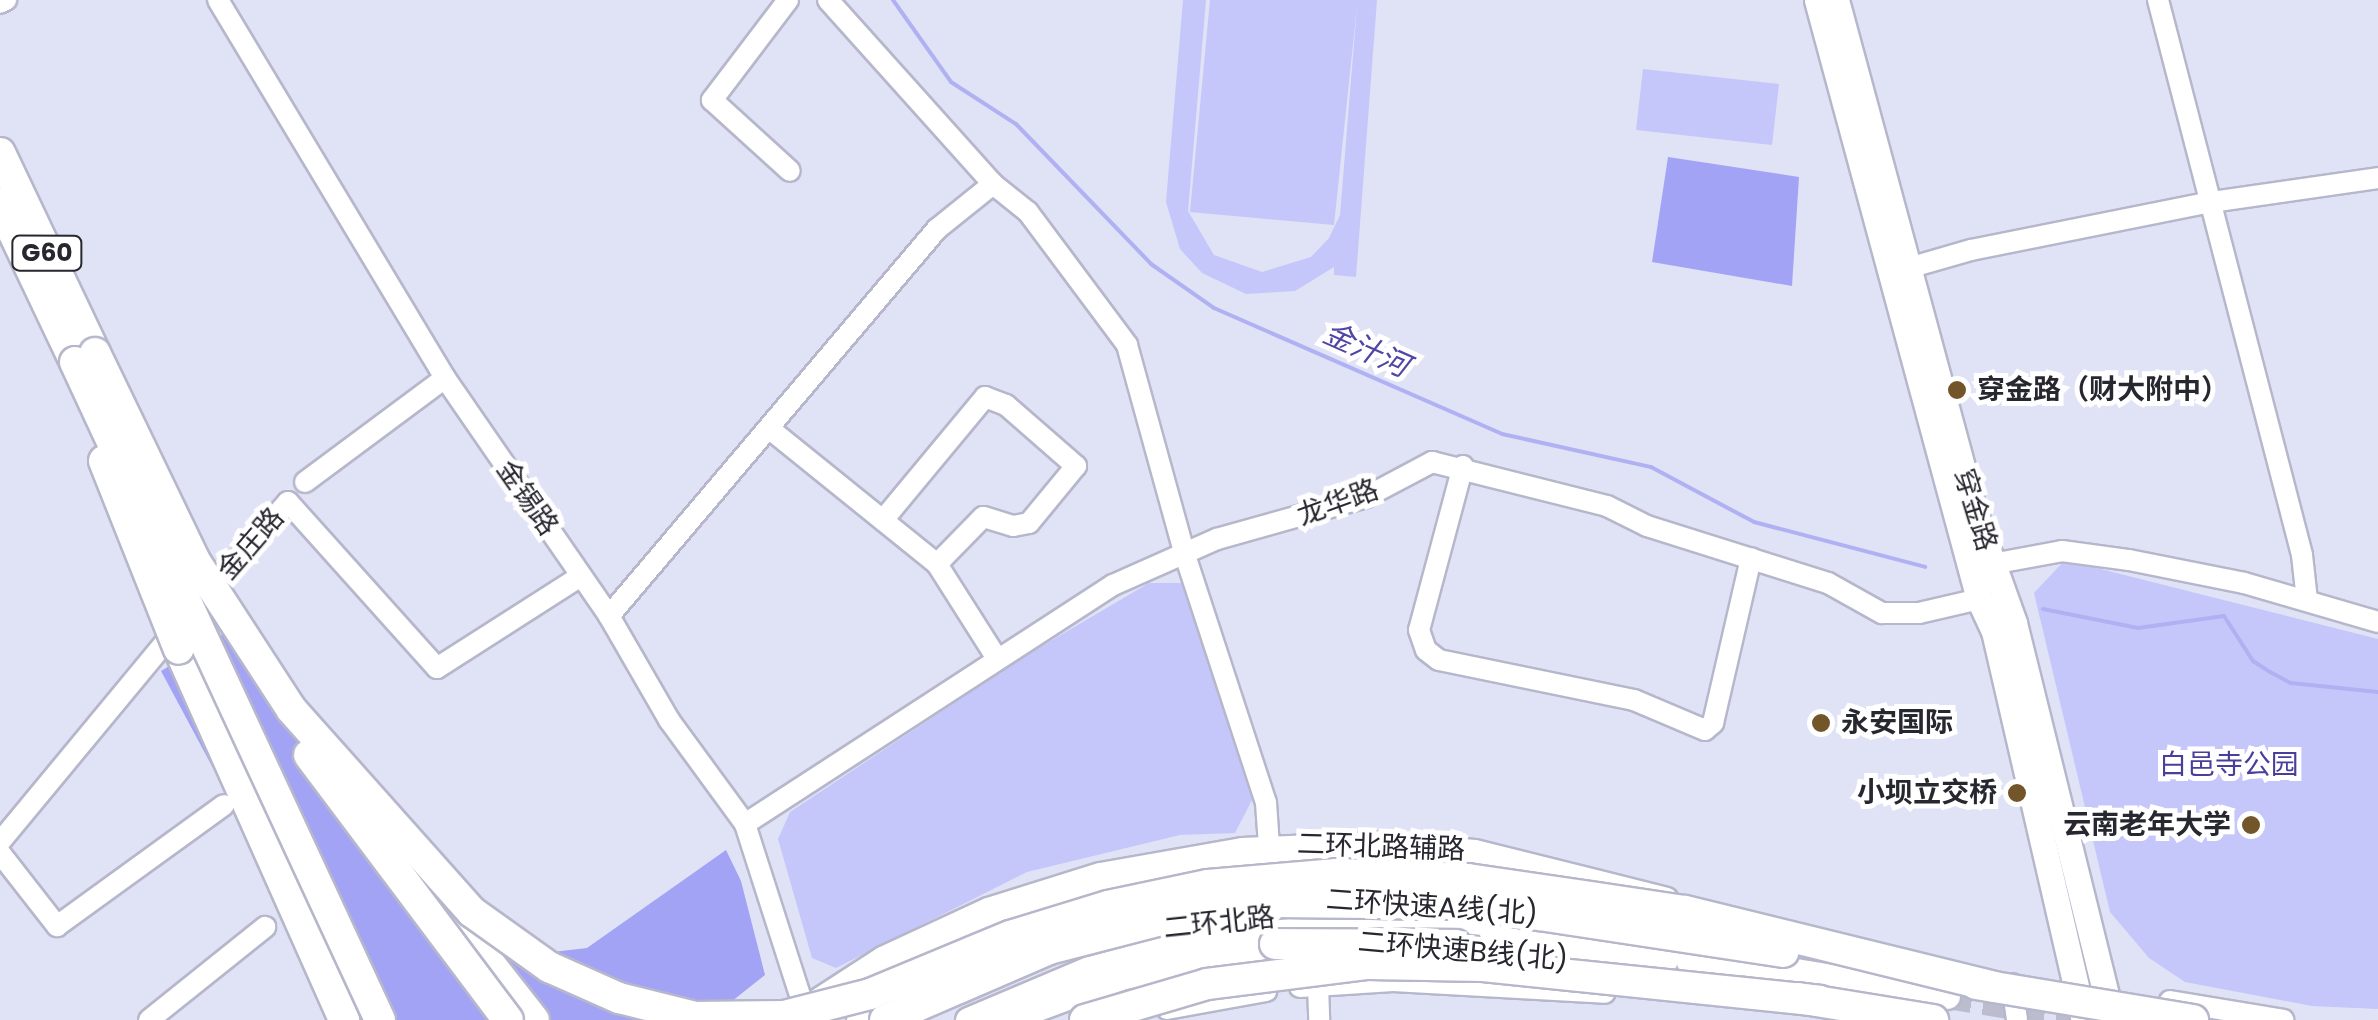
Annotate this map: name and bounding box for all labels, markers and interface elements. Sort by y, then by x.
road number: G60 [10,233,84,273]
water label: 金汁河 [1318,315,1414,385]
place label: 穿金路（财大附中） [1977,373,2229,407]
marker: 穿金路（财大附中） [1946,379,1968,401]
street label: 金锡路 [489,454,565,542]
street label: 穿金路 [1947,465,2003,555]
street label: 龙华路 [1293,473,1383,533]
street label: 金庄路 [211,501,291,587]
place label: 永安国际 [1841,706,1953,740]
marker: 永安国际 [1810,712,1832,734]
park label: 白邑寺公园 [2159,748,2299,782]
place label: 小坝立交桥 [1857,776,1997,810]
marker: 小坝立交桥 [2006,782,2028,804]
place label: 云南老年大学 [2063,808,2231,842]
marker: 云南老年大学 [2240,814,2262,836]
street label: 二环北路辅路 [1296,827,1466,867]
street label: 二环快速A线(北) [1325,883,1539,931]
street label: 二环北路 [1162,900,1276,946]
street label: 二环快速B线(北) [1357,925,1569,977]

